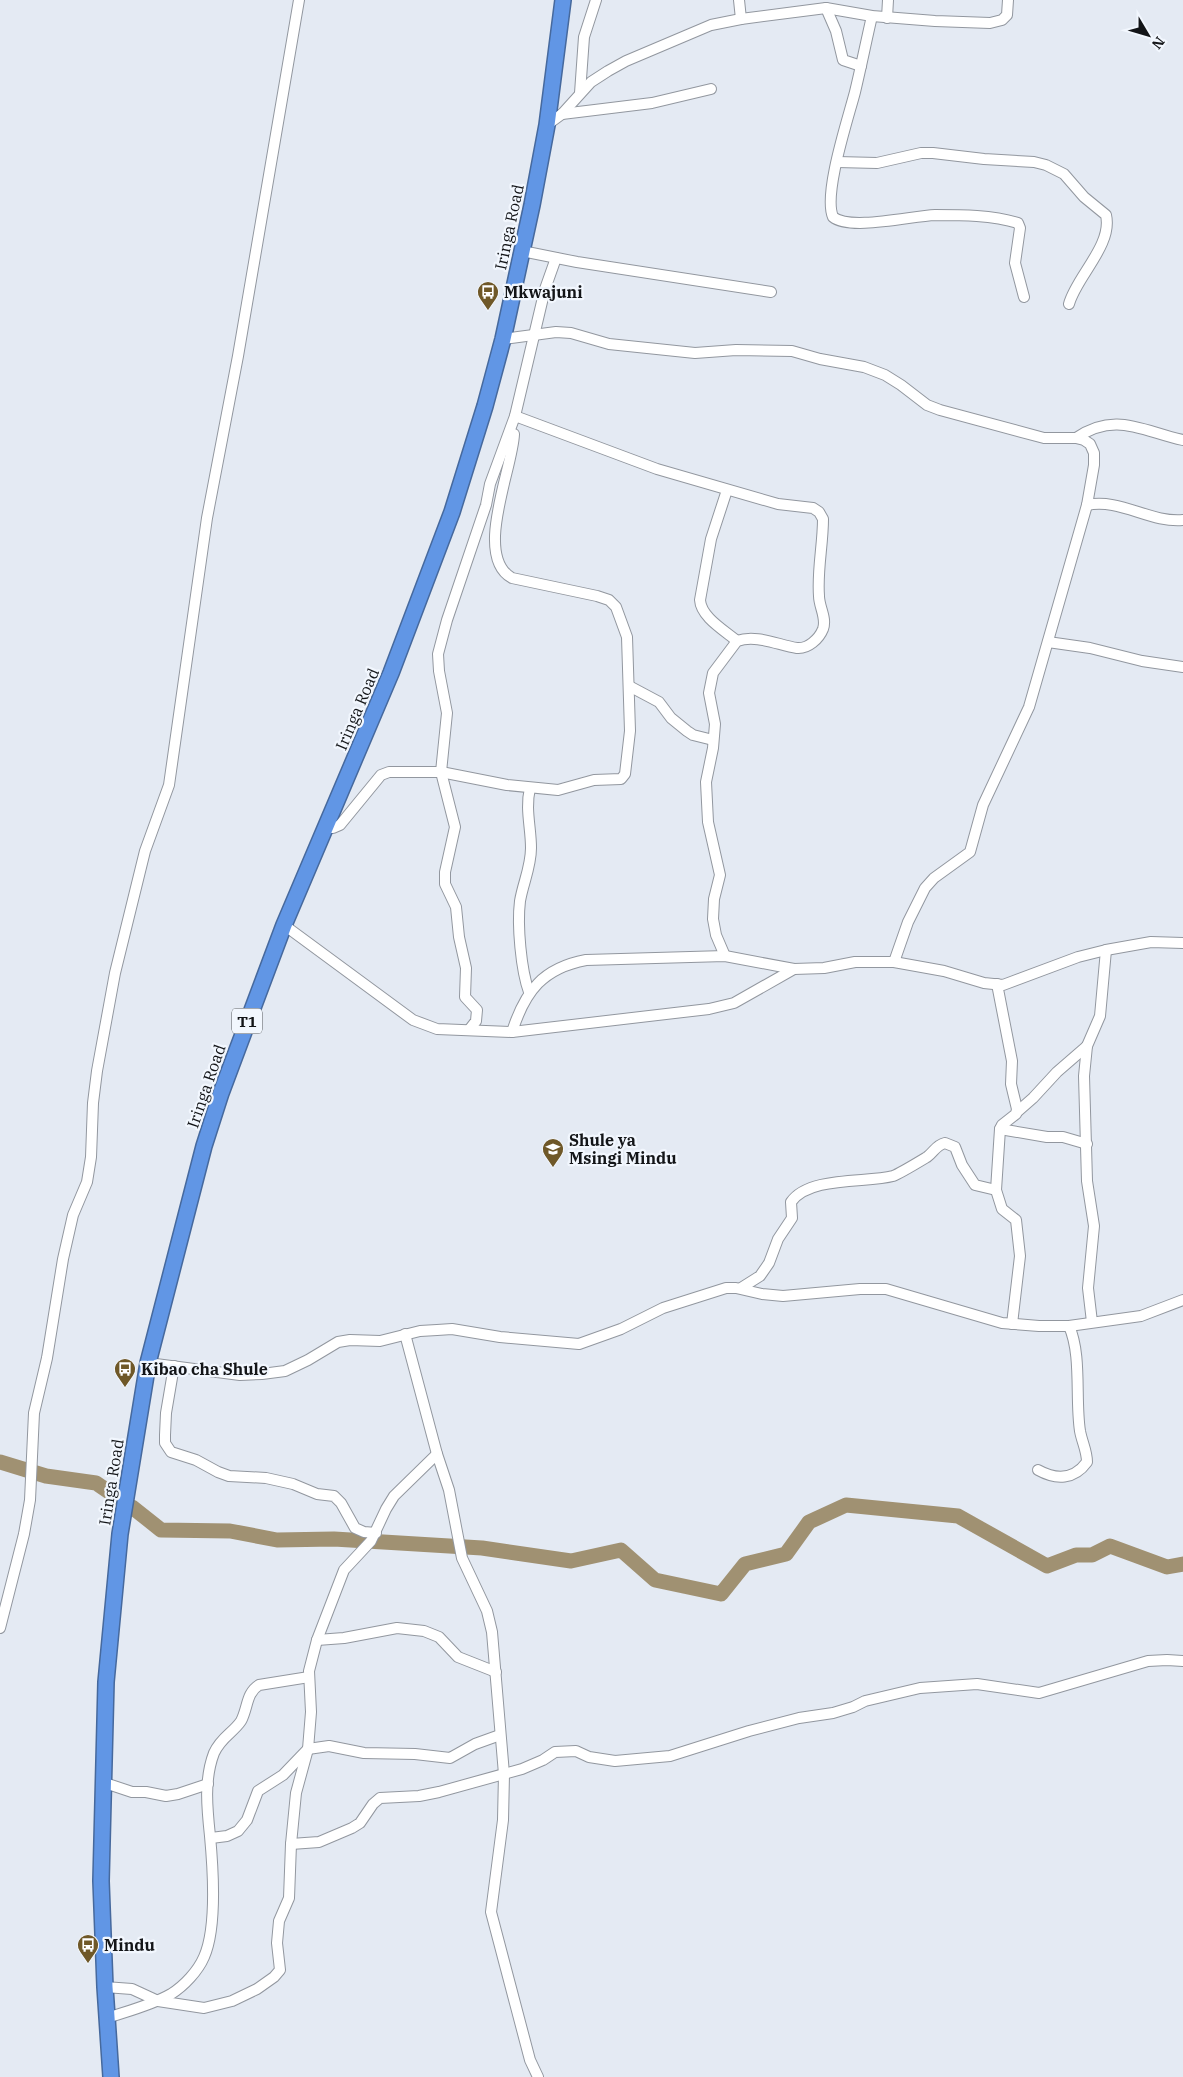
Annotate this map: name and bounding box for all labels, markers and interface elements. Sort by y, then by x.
north arrow [1123,10,1173,60]
text: N [1148,33,1169,53]
street label: Iringa Road [490,182,528,272]
bus stop icon: Mkwajuni [476,280,500,311]
place label: Mkwajuni [504,282,583,302]
street label: Iringa Road [331,665,383,753]
road number: T1 [232,1008,262,1034]
street label: Iringa Road [182,1041,230,1130]
place label: Shule ya Msingi Mindu [569,1130,677,1168]
school or university icon: Shule ya Msingi Mindu [541,1137,565,1168]
bus stop icon: Kibao cha Shule [113,1357,137,1388]
place label: Kibao cha Shule [141,1359,268,1379]
street label: Iringa Road [94,1437,128,1527]
bus stop icon: Mindu [76,1933,100,1964]
place label: Mindu [104,1935,155,1955]

